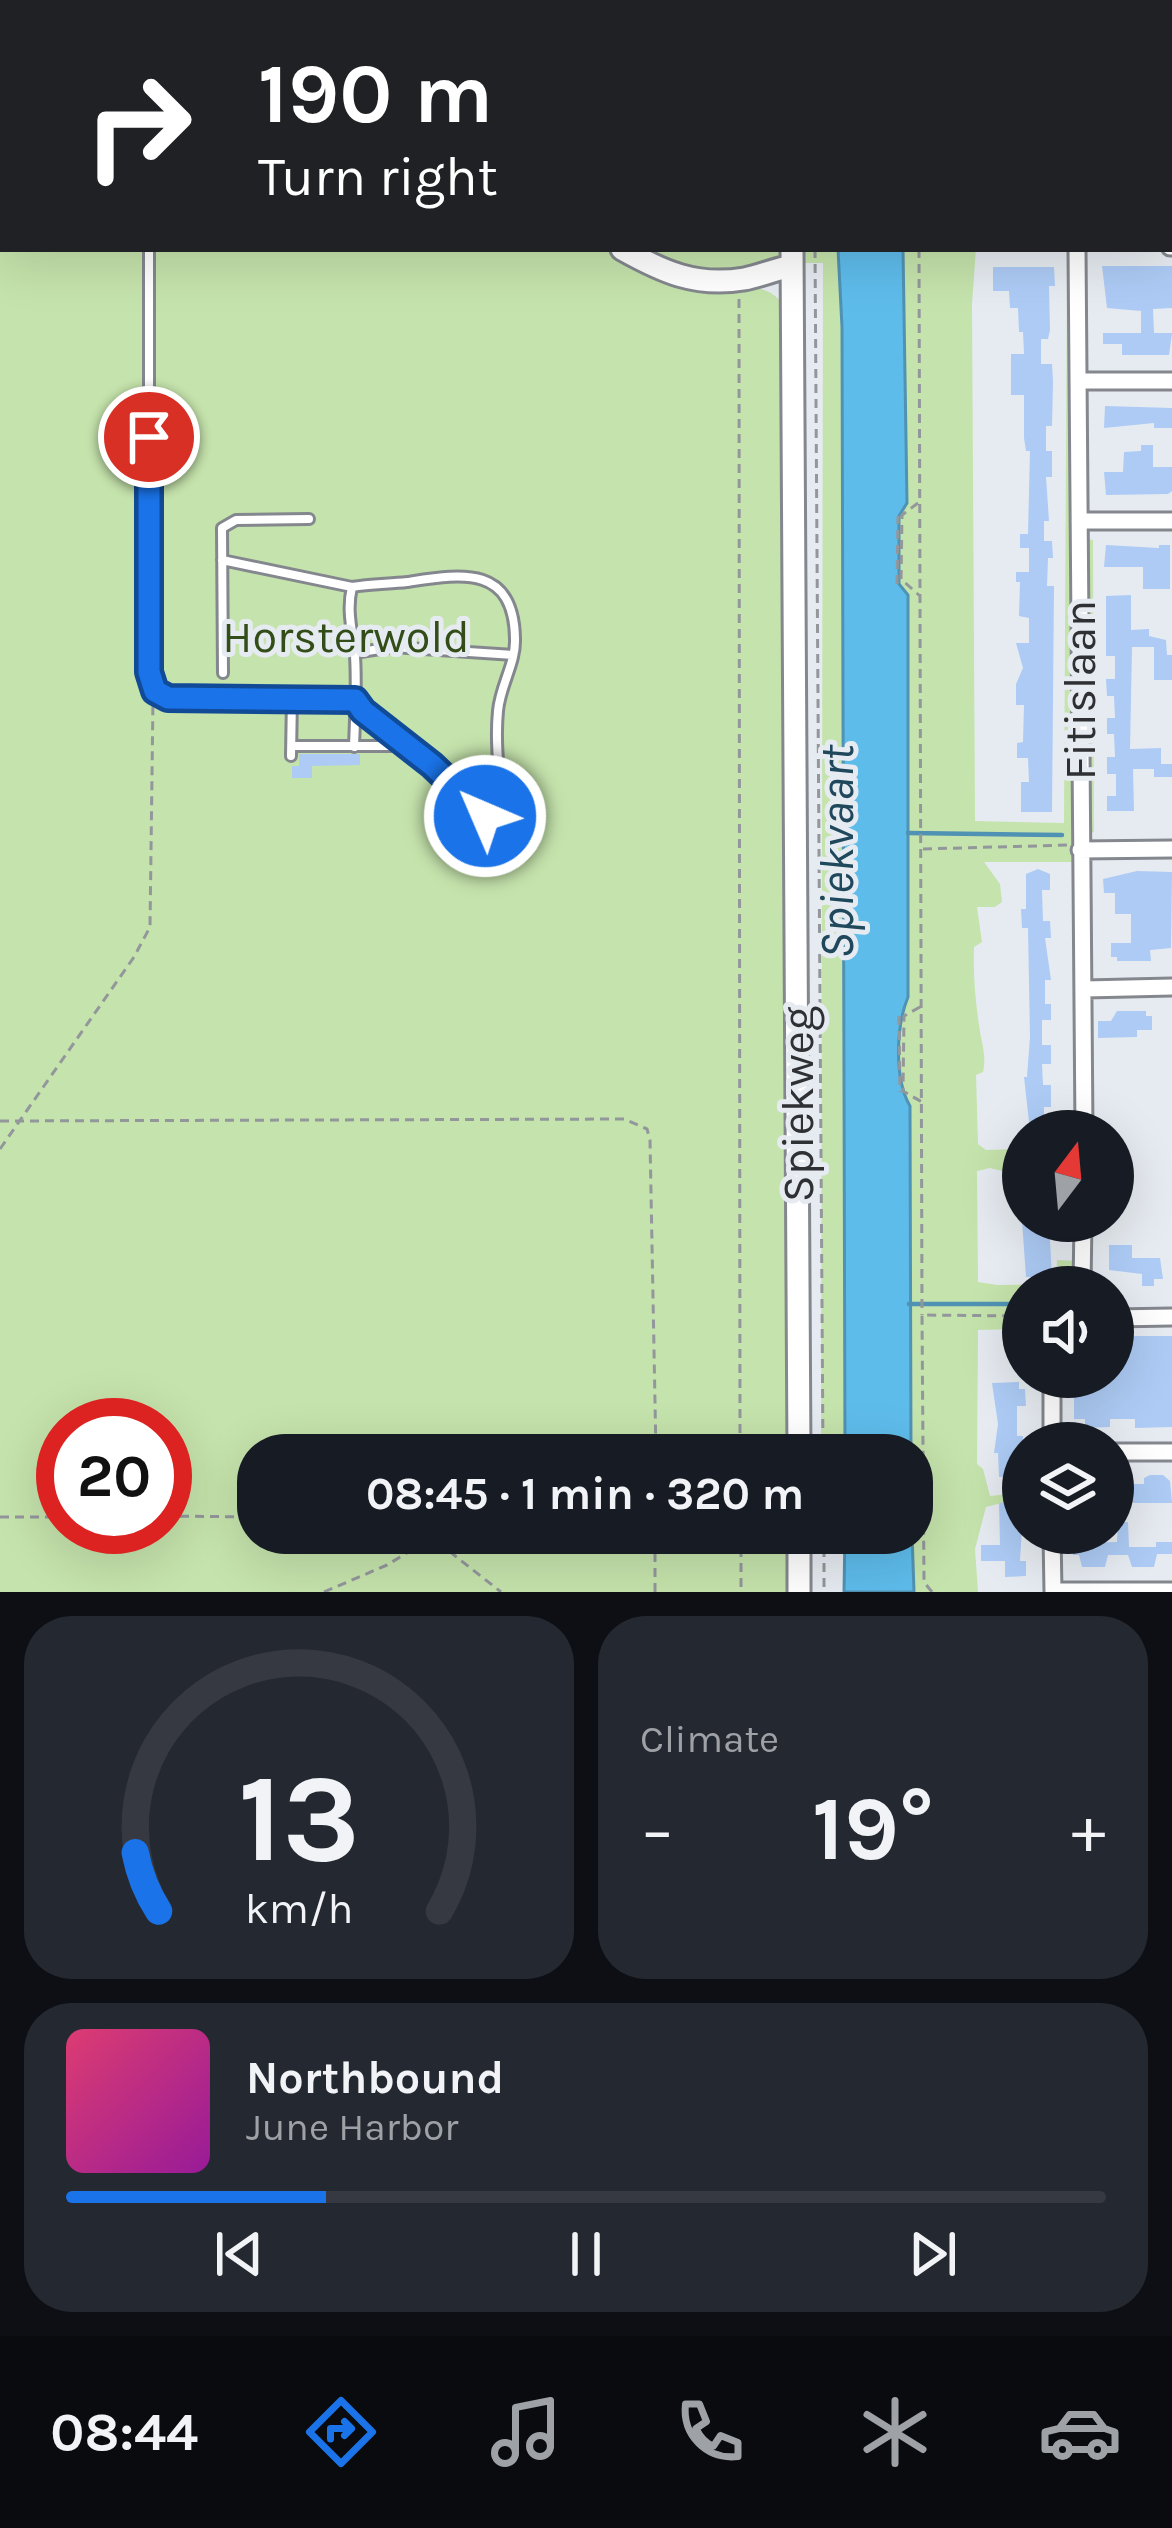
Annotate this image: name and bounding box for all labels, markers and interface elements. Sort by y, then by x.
text: 190 m [258,45,493,143]
icon: right [60,48,216,204]
text: Turn right [258,145,498,209]
pin [98,386,200,488]
icon: arrive [116,404,182,470]
street label: Fitislaan [1054,600,1106,780]
park label: Horsterwold [222,611,470,663]
water label: Spiekvaart [809,744,865,959]
position arrow [422,753,548,879]
street label: Spiekweg [772,1006,825,1202]
north arrow [1002,1110,1134,1242]
map controls [1002,1110,1134,1554]
button: sound [1002,1266,1134,1398]
speed limit sign: 20 [36,1398,192,1554]
button: layers [1002,1422,1134,1554]
text: 08:45 · 1 min · 320 m [366,1468,804,1520]
text: Climate [640,1716,779,1762]
text: 13 [238,1746,360,1891]
text: 19° [812,1776,934,1882]
text: − [640,1791,675,1869]
text: + [1071,1791,1106,1869]
text: km/h [245,1883,353,1933]
text: Northbound [246,2052,504,2104]
text: June Harbor [246,2104,458,2150]
icon: previous [206,2221,272,2287]
icon: pause [553,2221,619,2287]
icon: next [900,2221,966,2287]
icon: directions [299,2390,383,2474]
icon: music [484,2390,568,2474]
icon: phone [668,2390,752,2474]
icon: climate [853,2390,937,2474]
icon: car [1038,2390,1122,2474]
text: 08:44 [50,2400,198,2464]

